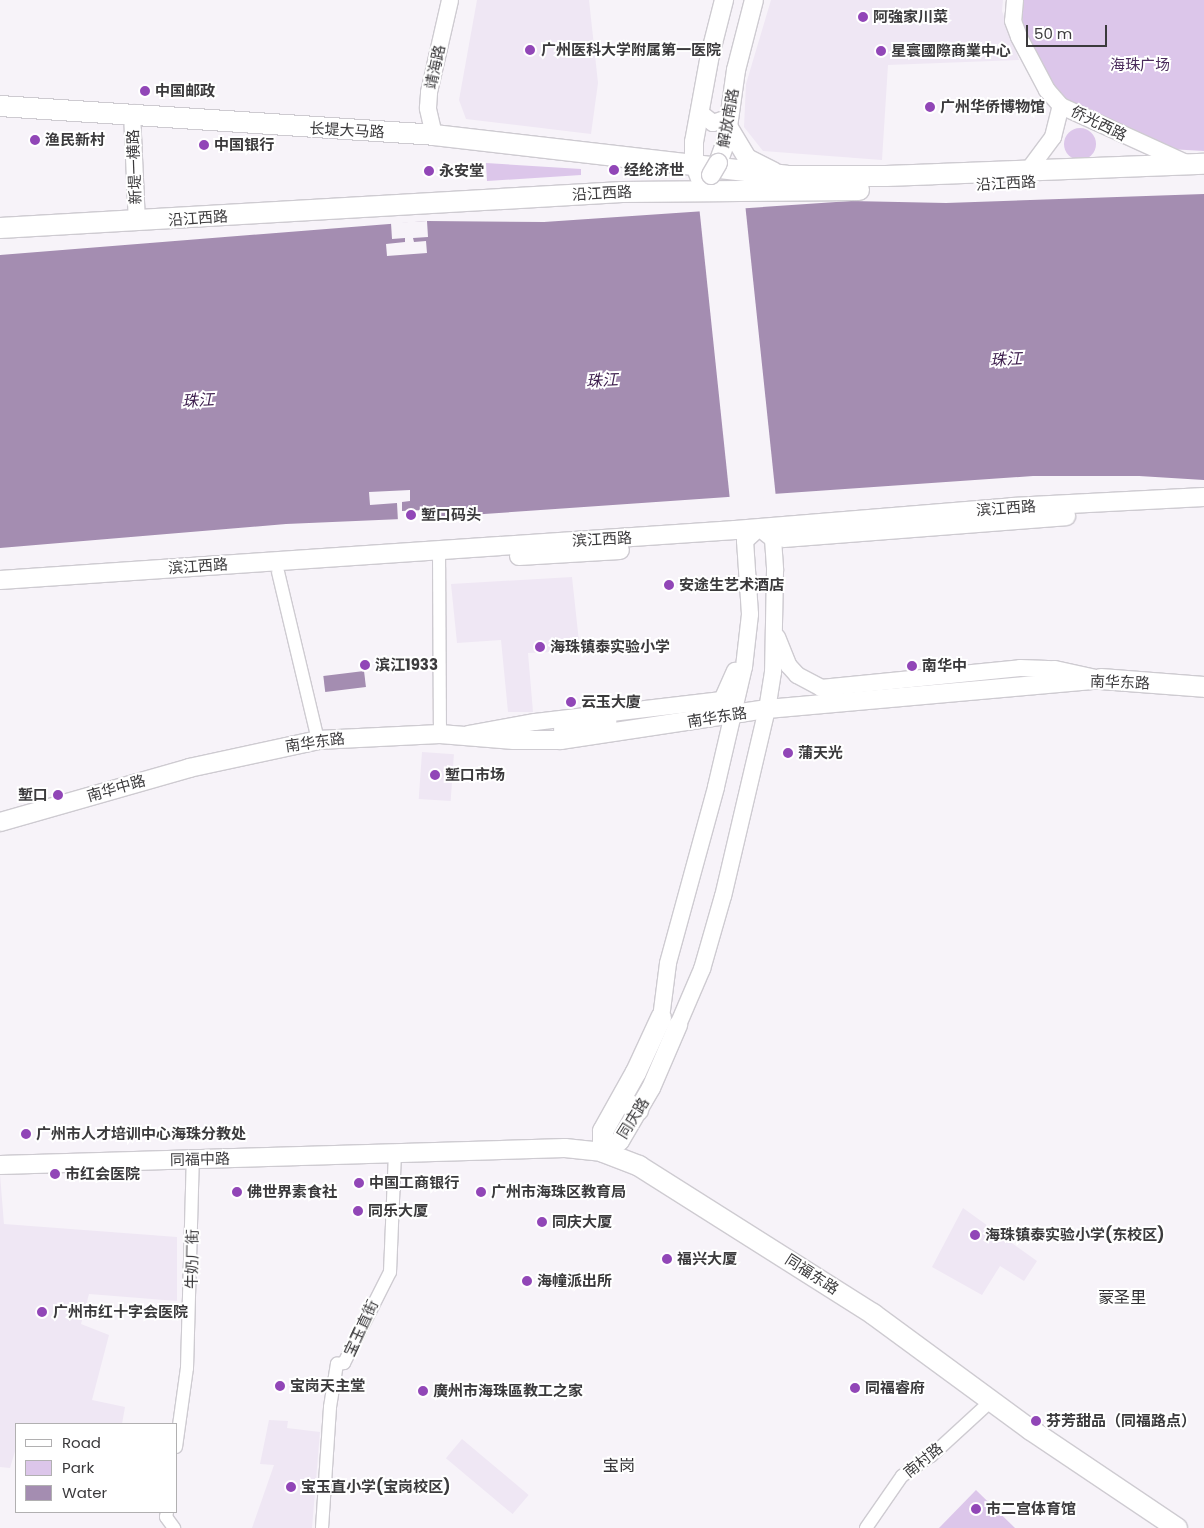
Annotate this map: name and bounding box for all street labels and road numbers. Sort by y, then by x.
street label: 靖海路 [422,43,448,91]
street label: 解放南路 [714,87,742,149]
street label: 侨光西路 [1068,102,1130,144]
street label: 长堤大马路 [309,119,385,141]
street label: 新堤一横路 [124,129,144,205]
street label: 沿江西路 [976,172,1036,194]
street label: 沿江西路 [572,182,632,204]
street label: 沿江西路 [167,207,229,229]
street label: 滨江西路 [975,497,1037,519]
street label: 滨江西路 [572,528,632,550]
street label: 滨江西路 [167,555,229,577]
street label: 南华东路 [1090,672,1150,692]
street label: 南华东路 [686,703,748,731]
street label: 南华东路 [284,729,346,755]
street label: 南华中路 [85,771,147,805]
street label: 同庆路 [613,1094,653,1142]
street label: 同福中路 [170,1149,230,1169]
street label: 牛奶厂街 [182,1229,202,1289]
street label: 同福东路 [782,1250,842,1298]
street label: 宝玉直街 [340,1297,382,1359]
street label: 南村路 [900,1439,946,1481]

